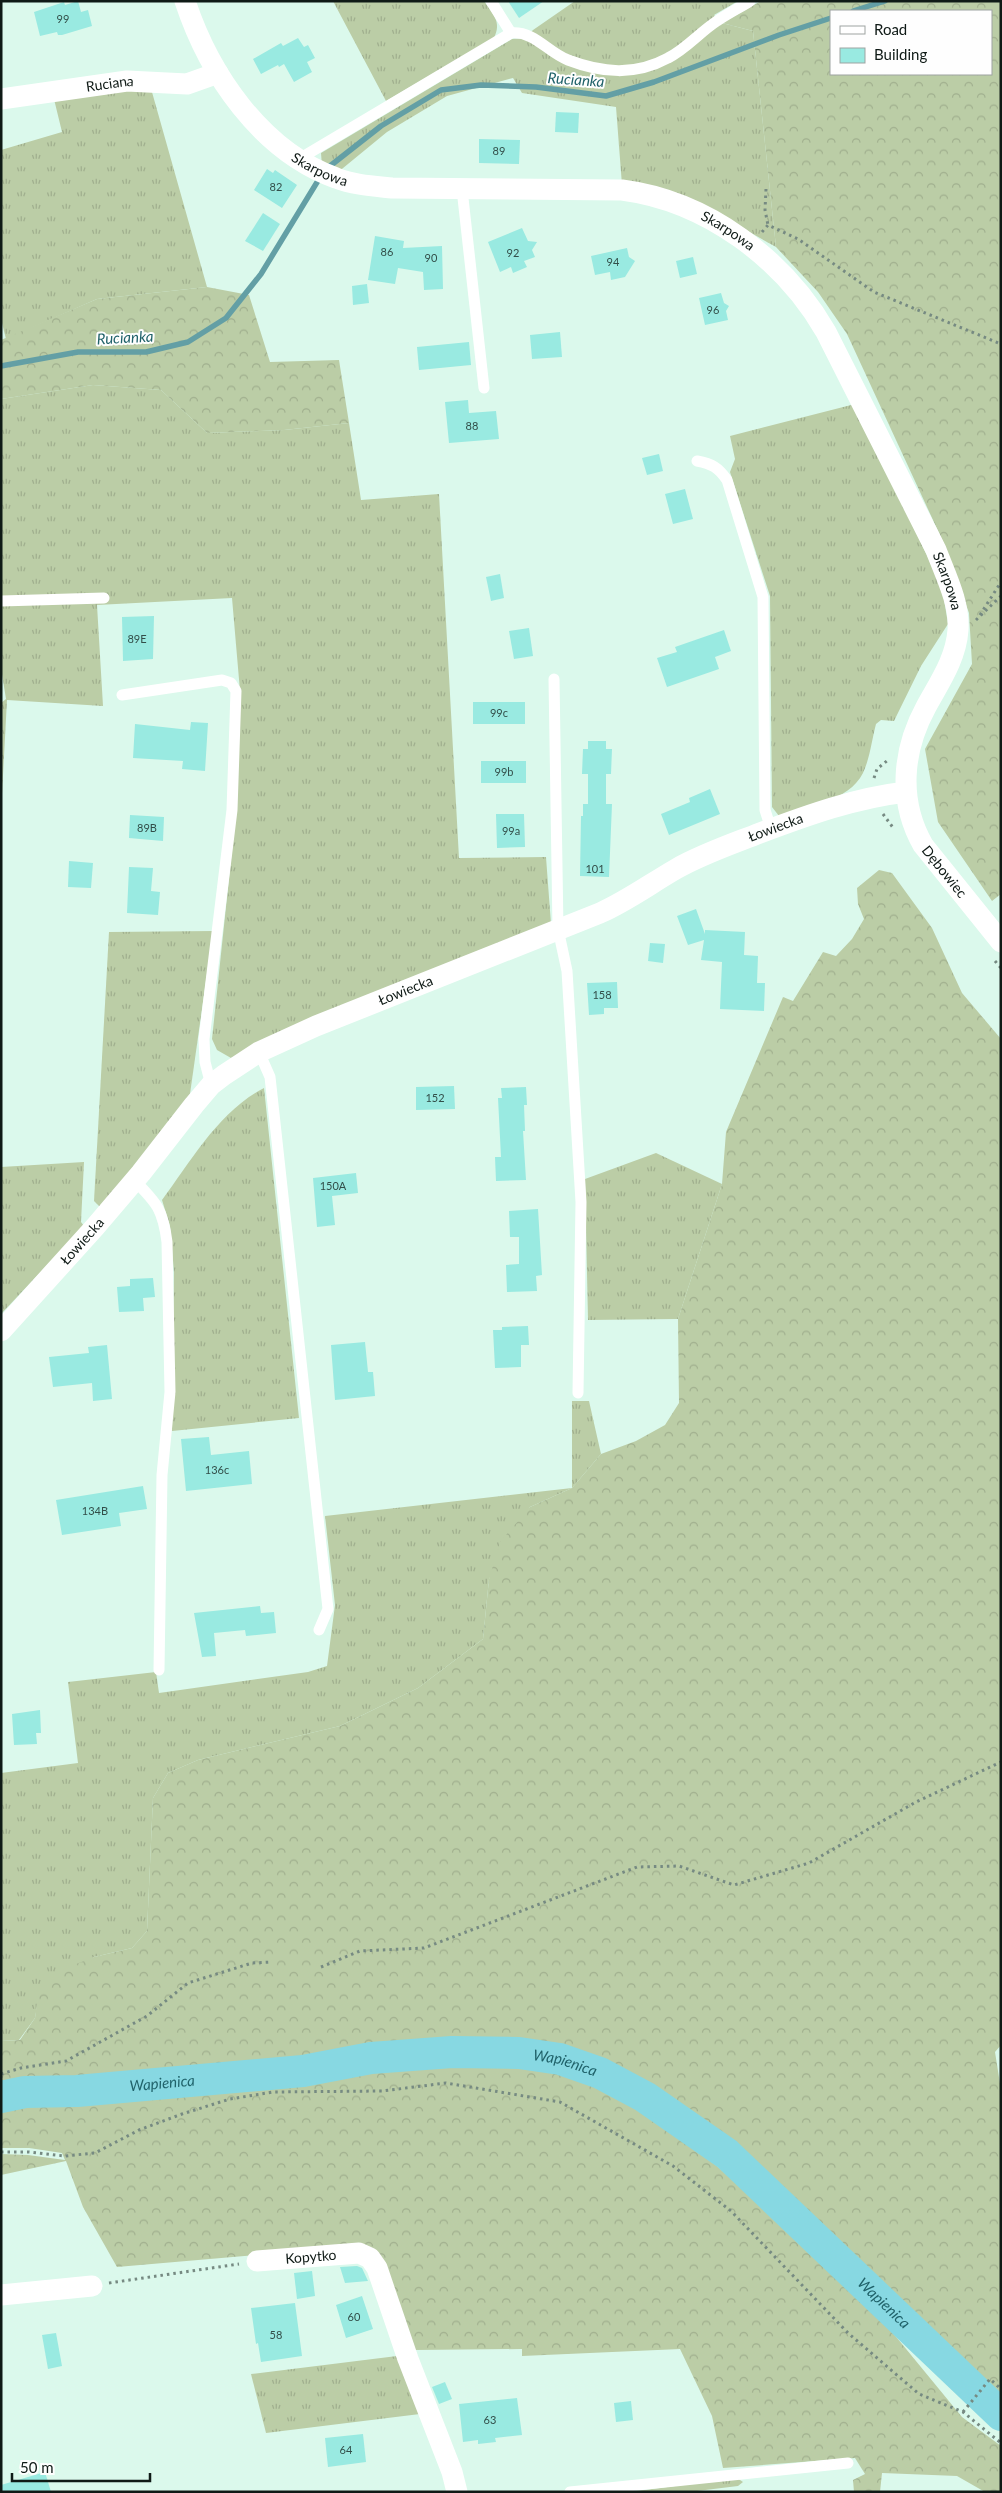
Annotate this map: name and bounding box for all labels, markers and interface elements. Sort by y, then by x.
legend [830,10,992,75]
house number: 99 [57,12,69,25]
text: Road [874,20,907,38]
text: Building [874,45,927,63]
water label: Rucianka [547,68,605,90]
street label: Ruciana [85,72,134,95]
house number: 89 [493,144,505,157]
street label: Skarpowa [289,148,350,189]
house number: 82 [270,180,282,193]
street label: Skarpowa [699,207,759,254]
house number: 86 [381,245,393,258]
house number: 92 [507,246,519,259]
house number: 90 [425,251,438,264]
house number: 94 [607,255,620,268]
house number: 96 [707,303,719,316]
water label: Rucianka [96,327,154,347]
house number: 88 [466,419,478,432]
street label: Skarpowa [930,549,966,612]
house number: 89E [127,632,147,645]
house number: 99c [490,706,508,719]
house number: 99b [495,765,513,778]
street label: Łowiecka [746,809,805,845]
house number: 89B [137,821,157,834]
house number: 99a [502,824,520,837]
street label: Dębowiec [919,842,971,901]
house number: 101 [585,862,605,875]
street label: Łowiecka [376,971,435,1008]
house number: 158 [592,988,612,1001]
house number: 152 [425,1091,445,1104]
house number: 150A [320,1179,347,1192]
street label: Łowiecka [56,1214,107,1268]
house number: 136c [205,1463,229,1476]
house number: 134B [82,1504,108,1517]
water label: Wapienica [532,2045,600,2079]
water label: Wapienica [129,2071,196,2094]
street label: Kopytko [285,2246,337,2267]
water label: Wapienica [854,2273,915,2332]
house number: 60 [348,2310,361,2323]
house number: 58 [270,2328,282,2341]
house number: 63 [484,2413,496,2426]
house number: 64 [340,2443,353,2456]
scale bar [12,2450,150,2482]
text: 50 m [20,2458,54,2476]

